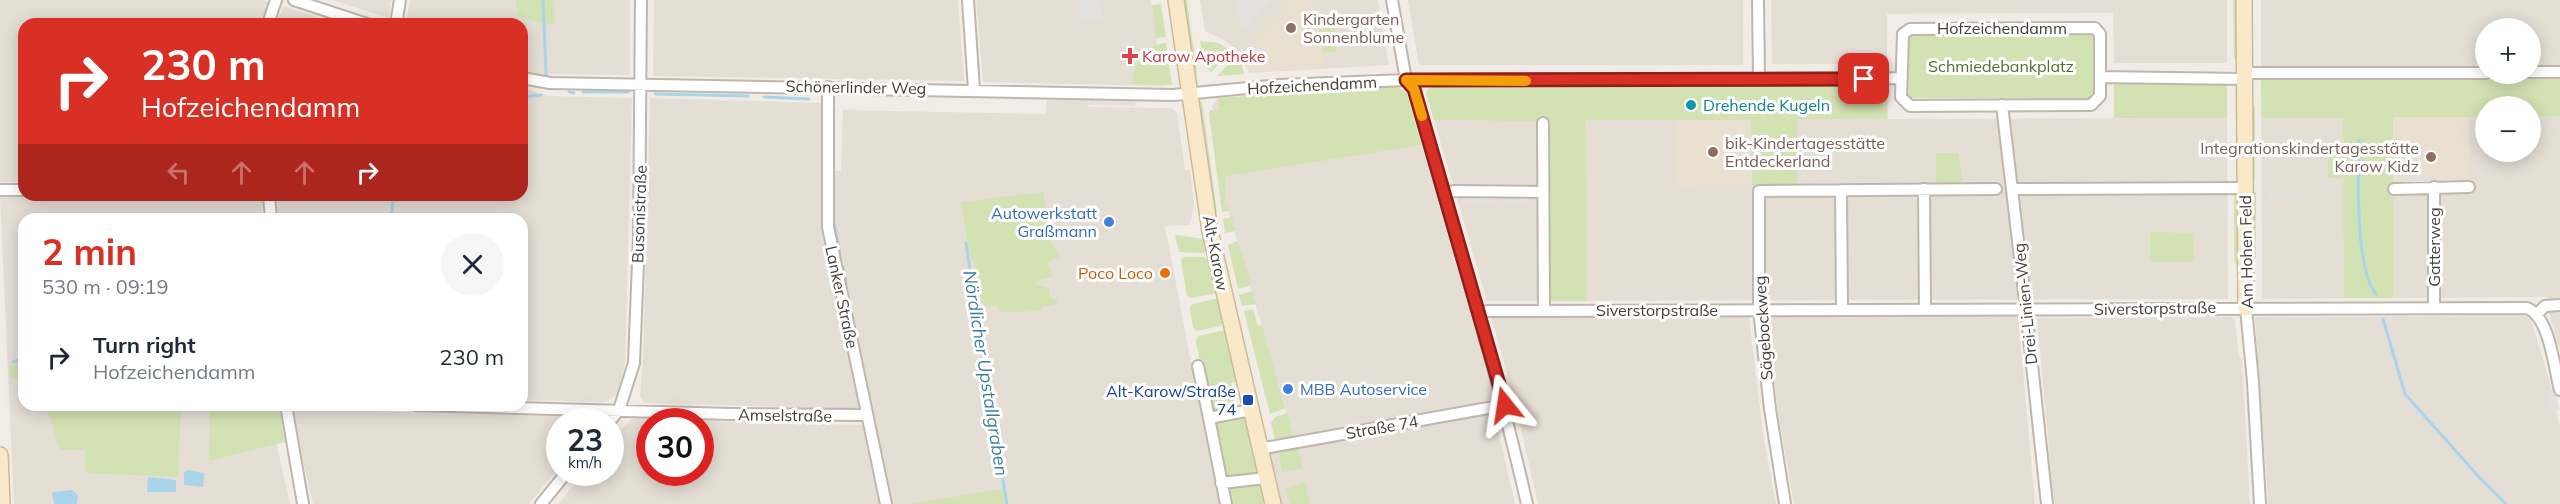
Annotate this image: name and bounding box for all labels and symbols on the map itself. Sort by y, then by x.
place label: Kindergarten Sonnenblume [1303,9,1404,47]
street label: Hofzeichendamm [1937,18,2067,38]
marker: Kindergarten Sonnenblume [1284,21,1298,35]
place label: Karow Apotheke [1142,46,1265,66]
marker: Karow Apotheke [1123,49,1137,63]
pin [1838,53,1889,104]
park label: Schmiedebankplatz [1928,56,2074,76]
street label: Hofzeichendamm [1247,72,1377,98]
street label: Schönerlinder Weg [785,76,927,98]
place label: Drehende Kugeln [1703,95,1830,115]
marker: Drehende Kugeln [1684,98,1698,112]
place label: bik-Kindertagesstätte Entdeckerland [1725,133,1885,171]
place label: Integrationskindertagesstätte Karow Kidz [2200,138,2419,176]
marker: bik-Kindertagesstätte Entdeckerland [1706,145,1720,159]
marker: Integrationskindertagesstätte Karow Kidz [2424,150,2438,164]
street label: Busonistraße [627,165,651,263]
street label: Am Hohen Feld [2235,195,2257,309]
place label: Autowerkstatt Graßmann [991,203,1097,241]
street label: Gatterweg [2424,207,2444,287]
street label: Alt-Karow [1199,214,1233,292]
marker: Autowerkstatt Graßmann [1102,215,1116,229]
street label: Drei-Linien-Weg [2009,242,2041,366]
street label: Lanker Straße [821,244,863,350]
place label: Poco Loco [1078,263,1153,283]
marker: Poco Loco [1158,266,1172,280]
water label: Nördlicher Upstallgraben [958,269,1014,477]
street label: Sägebockweg [1749,275,1777,381]
street label: Siverstorpstraße [2094,297,2216,319]
street label: Siverstorpstraße [1596,300,1718,320]
position arrow [1473,373,1537,437]
place label: MBB Autoservice [1300,379,1427,399]
place label: Alt-Karow/Straße 74 [1106,381,1236,419]
marker: MBB Autoservice [1281,382,1295,396]
marker: Alt-Karow/Straße 74 [1241,393,1255,407]
street label: Amselstraße [738,404,832,426]
speed limit sign: 30 [636,408,714,486]
street label: Straße 74 [1344,411,1420,443]

